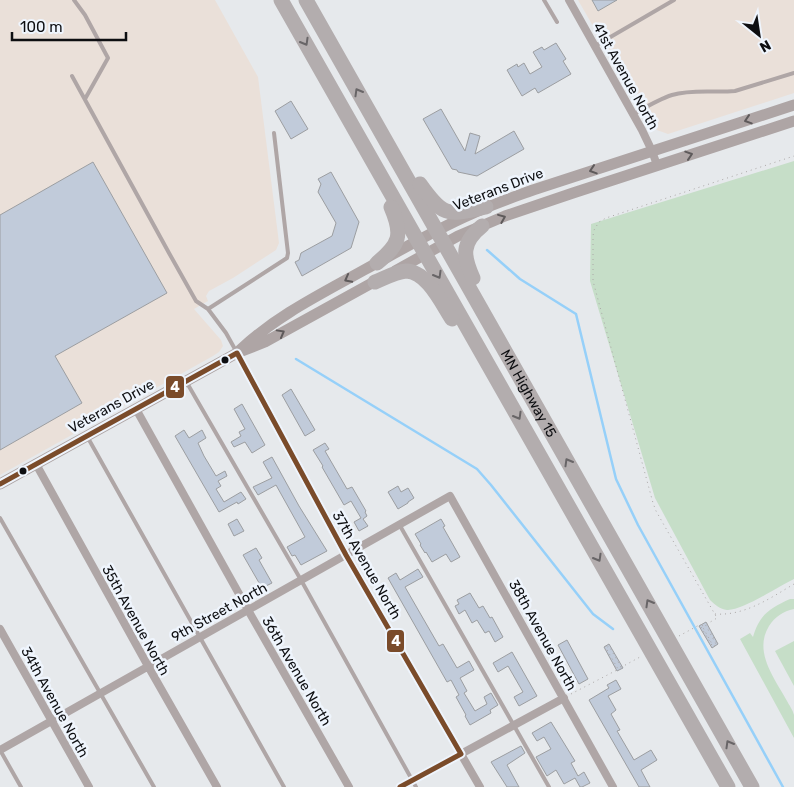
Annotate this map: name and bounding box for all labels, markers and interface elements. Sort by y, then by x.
scale bar [12,10,126,42]
north arrow [734,10,784,60]
text: 100 m [20,18,62,36]
street label: 41st Avenue North [589,20,662,133]
text: N [757,36,774,56]
one-way arrow [299,37,309,46]
one-way arrow [355,89,365,98]
one-way arrow [744,114,752,124]
one-way arrow [684,151,692,161]
street label: Veterans Drive [451,164,546,214]
one-way arrow [589,165,598,175]
one-way arrow [497,214,505,224]
one-way arrow [432,269,442,278]
one-way arrow [345,273,354,283]
one-way arrow [276,329,285,339]
street label: MN Highway 15 [497,347,560,440]
unlabelled marker [220,355,230,365]
line badge: 4 [165,375,185,399]
street label: Veterans Drive [65,376,157,437]
text: 4 [170,379,180,396]
one-way arrow [512,411,522,420]
one-way arrow [565,458,575,467]
unlabelled marker [18,466,28,476]
street label: 37th Avenue North [329,508,404,622]
one-way arrow [592,552,602,561]
street label: 35th Avenue North [98,562,173,678]
street label: 38th Avenue North [505,577,580,694]
street label: 9th Street North [168,579,270,646]
one-way arrow [645,599,655,608]
street label: 36th Avenue North [258,614,335,729]
line badge: 4 [386,629,405,653]
text: 4 [391,633,401,650]
street label: 34th Avenue North [17,644,92,760]
one-way arrow [725,741,735,750]

